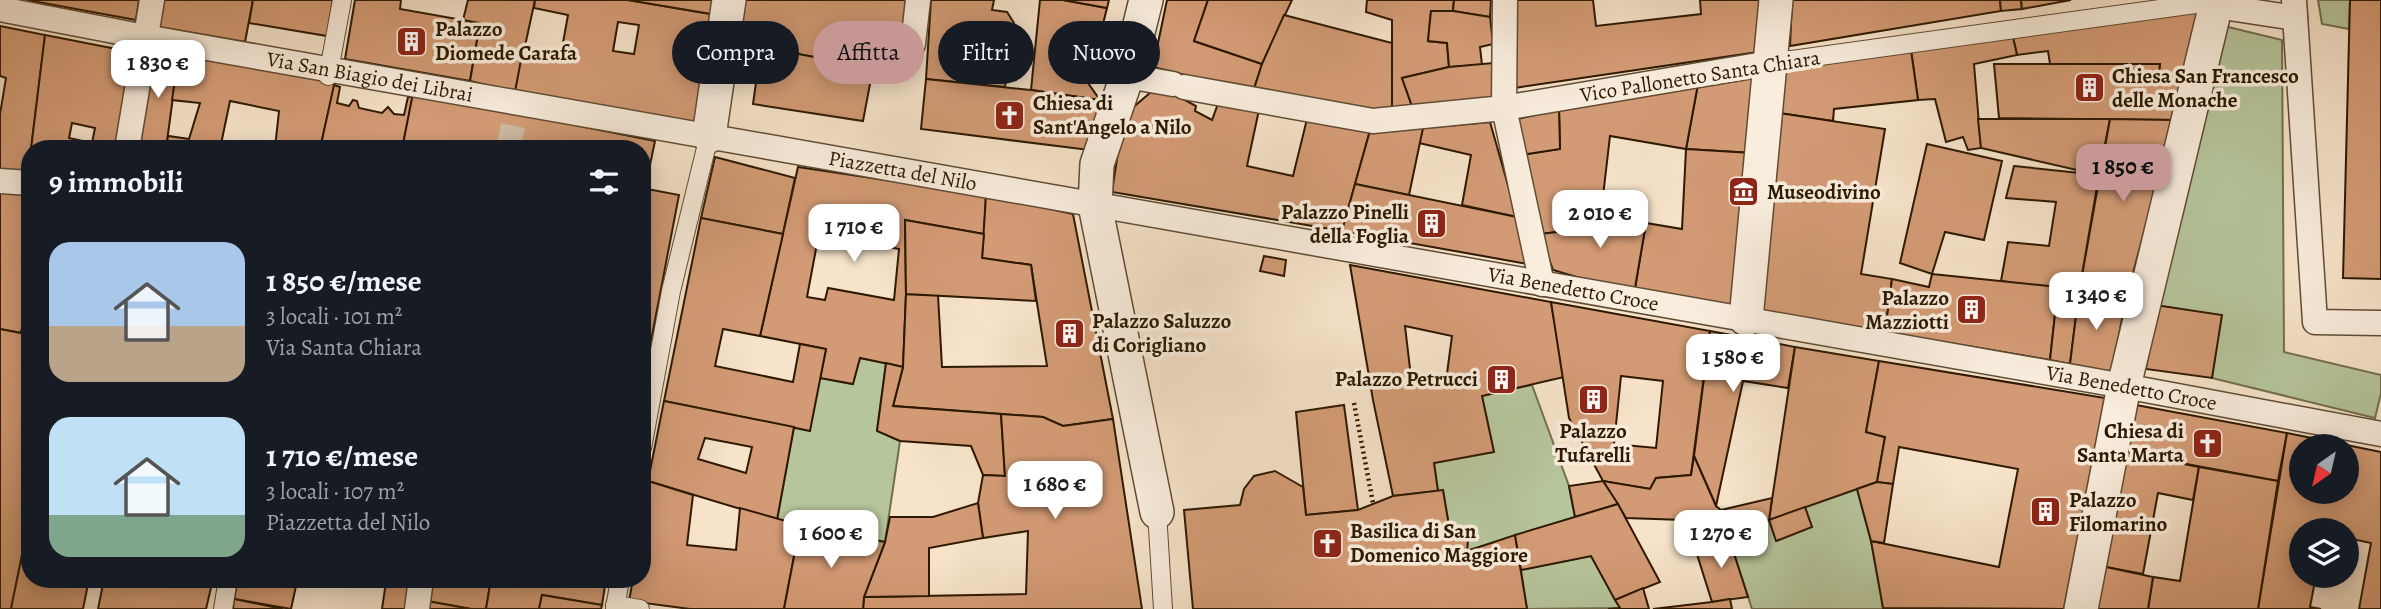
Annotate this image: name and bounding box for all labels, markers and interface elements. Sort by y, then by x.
place label: Palazzo Diomede Carafa [435,15,578,67]
chip: Compra [672,21,799,84]
chip: Affitta [813,21,924,84]
chip: Filtri [938,21,1034,84]
chip: Nuovo [1048,21,1160,84]
building icon: Palazzo Diomede Carafa [395,24,429,58]
pin: 1 830 € [93,41,223,100]
street label: Vico Pallonetto Santa Chiara [1577,43,1822,109]
street label: Via San Biagio dei Librai [264,45,475,109]
text: 1 830 € [127,47,189,78]
place label: Chiesa San Francesco delle Monache [2112,62,2299,114]
building icon: Chiesa San Francesco delle Monache [2072,71,2106,105]
place label: Chiesa di Sant'Angelo a Nilo [1033,89,1192,141]
church icon: Chiesa di Sant'Angelo a Nilo [993,98,1027,132]
street label: Piazzetta del Nilo [826,144,979,197]
pin: 1 850 € [2058,144,2188,204]
text: 1 850 € [2092,151,2154,182]
text: 9 immobili [49,162,183,202]
icon: filters [585,163,623,201]
museum icon: Museodivino [1727,175,1761,209]
place label: Museodivino [1767,178,1881,206]
pin: 2 010 € [1535,190,1665,250]
text: 2 010 € [1568,197,1632,228]
place label: Palazzo Pinelli della Foglia [1281,198,1410,250]
pin: 1 710 € [789,204,919,264]
building icon: Palazzo Pinelli della Foglia [1415,207,1449,241]
text: 1 710 € [824,211,884,242]
street label: Via Benedetto Croce [1485,260,1661,318]
text: 1 850 €/mese [266,261,422,301]
icon: home [105,270,189,354]
pin: 1 340 € [2031,272,2161,332]
text: 1 340 € [2065,279,2127,310]
place label: Palazzo Mazziotti [1865,284,1949,336]
building icon: Palazzo Mazziotti [1955,293,1989,327]
text: 3 locali · 101 m² [266,301,402,332]
place label: Palazzo Saluzzo di Corigliano [1092,307,1232,359]
building icon: Palazzo Saluzzo di Corigliano [1052,316,1086,350]
text: Via Santa Chiara [266,332,422,363]
pin: 1 580 € [1668,334,1798,394]
text: 1 580 € [1702,341,1764,372]
street label: Via Benedetto Croce [2043,358,2219,417]
building icon: Palazzo Petrucci [1484,362,1518,396]
place label: Palazzo Petrucci [1335,365,1478,393]
building icon: Palazzo Tufarelli [1576,382,1610,416]
place label: Palazzo Tufarelli [1555,417,1631,469]
place label: Chiesa di Santa Marta [2077,417,2185,469]
church icon: Chiesa di Santa Marta [2190,426,2224,460]
north arrow [2289,434,2359,504]
map controls [2289,434,2359,588]
text: 1 710 €/mese [266,436,418,476]
icon: home [105,445,189,529]
pin: 1 680 € [990,462,1120,521]
text: 1 680 € [1024,468,1086,499]
text: 3 locali · 107 m² [266,476,404,507]
place label: Palazzo Filomarino [2069,486,2168,538]
building icon: Palazzo Filomarino [2029,495,2063,529]
text: Piazzetta del Nilo [266,507,430,538]
pin: 1 600 € [766,510,896,570]
pin: 1 270 € [1656,510,1786,570]
text: 1 600 € [799,517,863,548]
place label: Basilica di San Domenico Maggiore [1350,517,1528,569]
text: 1 270 € [1690,517,1752,548]
button: layers [2289,518,2359,588]
church icon: Basilica di San Domenico Maggiore [1310,526,1344,560]

